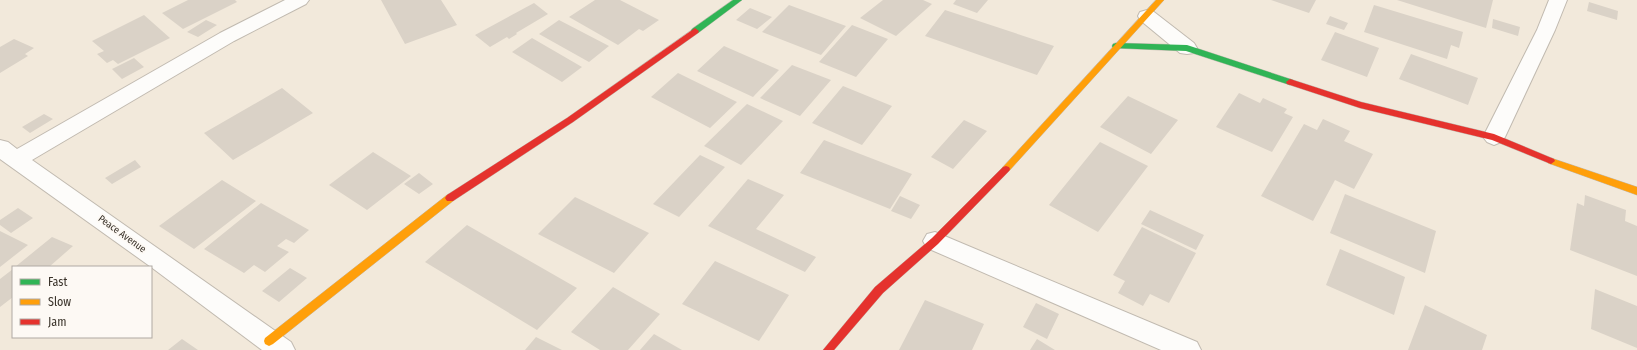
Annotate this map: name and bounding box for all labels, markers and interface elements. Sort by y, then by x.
street label: Peace Avenue [96,213,148,255]
legend [12,266,152,338]
text: Fast [48,275,67,289]
text: Slow [48,295,71,309]
text: Jam [48,315,66,329]

